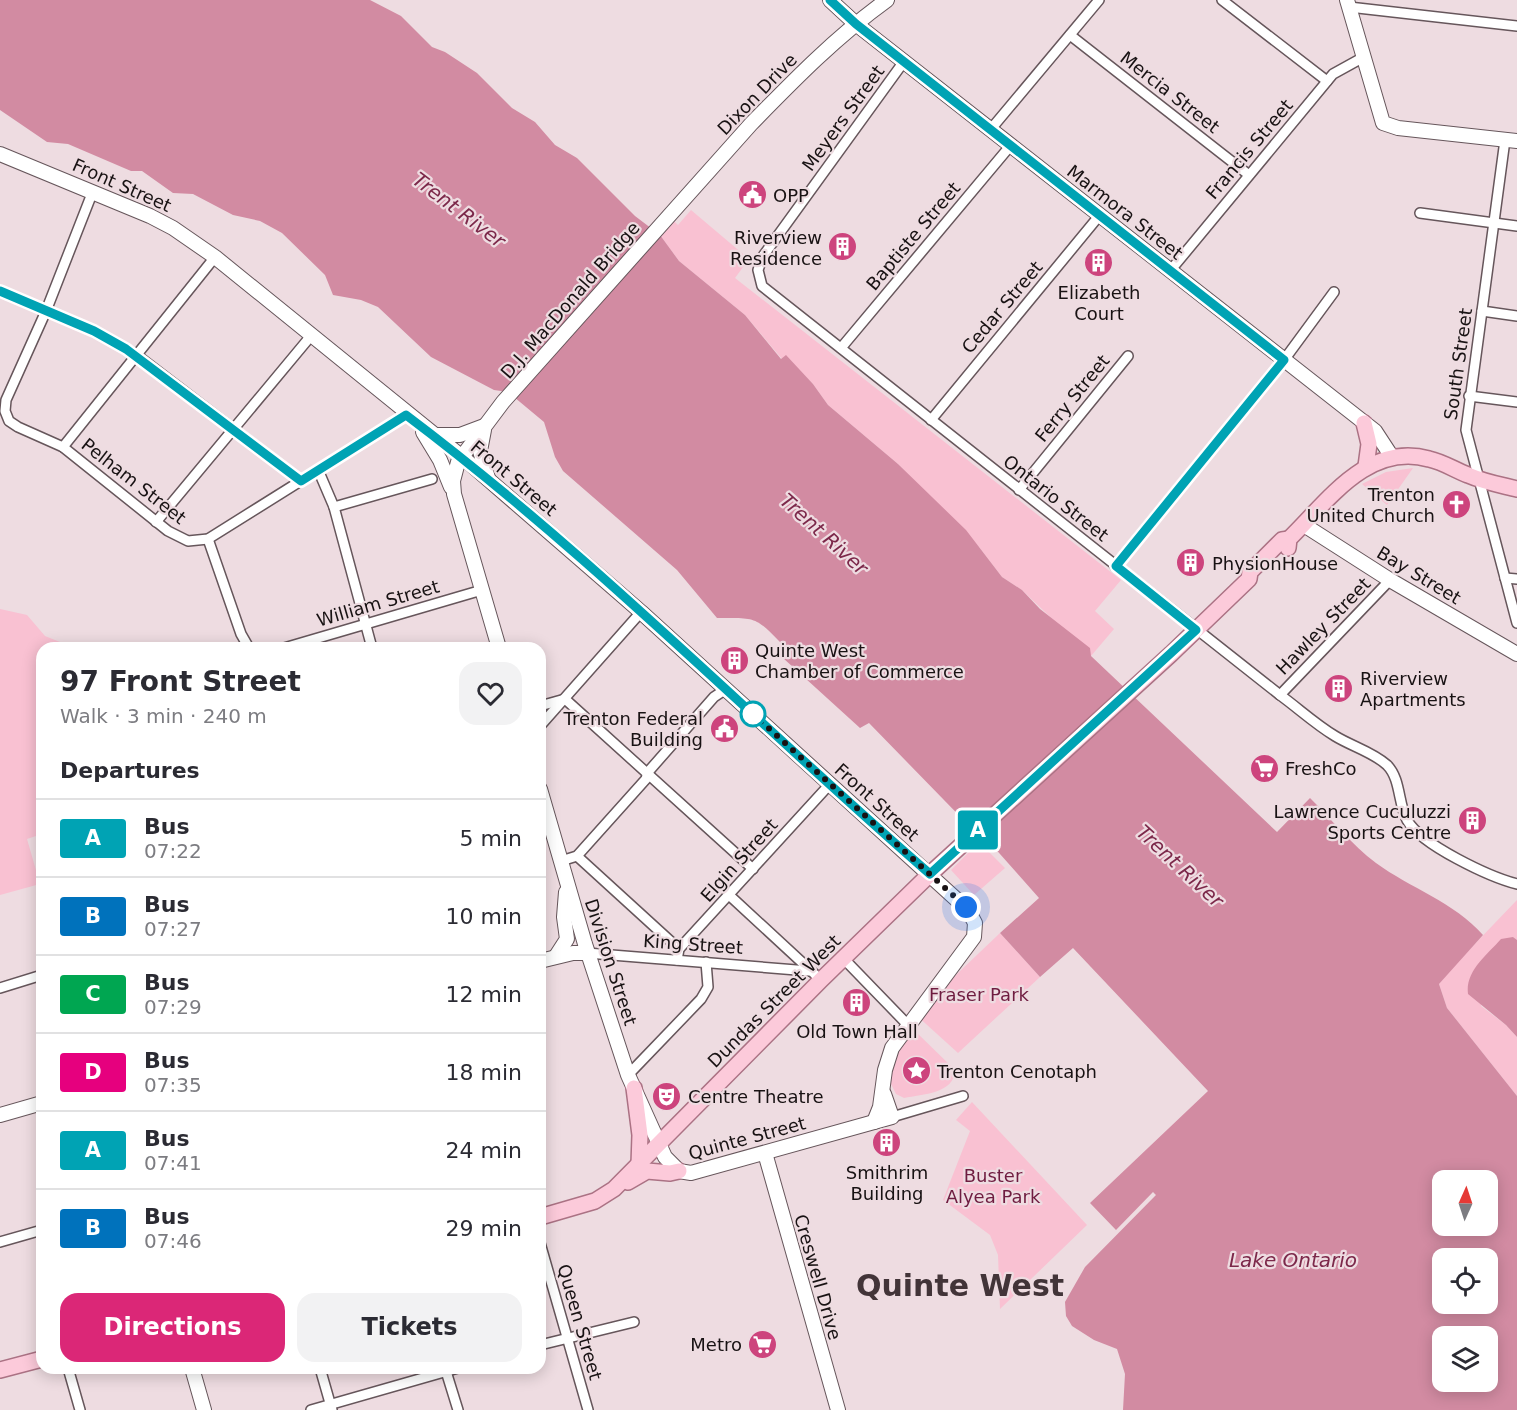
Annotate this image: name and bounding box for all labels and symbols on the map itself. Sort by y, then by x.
street label: Mercia Street [1116,47,1224,137]
street label: Dixon Drive [713,49,801,139]
street label: Meyers Street [798,61,888,175]
street label: Francis Street [1201,95,1297,203]
street label: Front Street [69,154,175,216]
street label: Marmora Street [1063,160,1187,264]
water label: Trent River [408,167,512,254]
street label: Baptiste Street [862,178,964,294]
public building icon: OPP [736,179,768,211]
place label: OPP [773,185,809,206]
street label: D.J. MacDonald Bridge [496,217,644,383]
place label: Riverview Residence [730,227,822,269]
building icon: Riverview Residence [827,231,859,263]
building icon: Elizabeth Court [1083,247,1115,279]
street label: Cedar Street [957,257,1047,357]
place label: Elizabeth Court [1058,282,1140,324]
street label: South Street [1440,307,1476,421]
street label: Ferry Street [1030,350,1114,446]
street label: Pelham Street [78,434,190,528]
street label: Front Street [467,436,561,520]
street label: Ontario Street [999,450,1113,546]
place label: Trenton United Church [1306,484,1435,526]
water label: Trent River [775,488,874,581]
church icon: Trenton United Church [1440,488,1472,520]
street label: Bay Street [1373,542,1465,608]
building icon: PhysionHouse [1175,547,1207,579]
place label: PhysionHouse [1212,553,1338,574]
street label: Hawley Street [1272,573,1374,679]
street label: William Street [314,575,442,631]
place label: Quinte West Chamber of Commerce [755,640,964,682]
building icon: Quinte West Chamber of Commerce [718,644,750,676]
place label: Riverview Apartments [1360,668,1466,710]
building icon: Riverview Apartments [1323,672,1355,704]
unlabelled marker [740,701,766,727]
place label: Trenton Federal Building [563,708,703,750]
public building icon: Trenton Federal Building [708,712,740,744]
supermarket icon: FreshCo [1248,752,1280,784]
place label: FreshCo [1285,758,1357,779]
street label: Front Street [831,759,923,845]
place label: Lawrence Cuculuzzi Sports Centre [1273,801,1451,843]
building icon: Lawrence Cuculuzzi Sports Centre [1456,805,1488,837]
line badge: A [958,810,998,850]
street label: Elgin Street [696,814,782,906]
water label: Trent River [1132,820,1230,913]
your location [951,892,981,922]
street label: Division Street [581,896,641,1028]
street label: King Street [642,930,744,958]
street label: Dundas Street West [703,930,845,1072]
park label: Fraser Park [929,984,1030,1005]
building icon: Old Town Hall [841,986,873,1018]
place label: Old Town Hall [796,1021,918,1042]
place icon: Trenton Cenotaph [900,1055,932,1087]
place label: Trenton Cenotaph [936,1061,1097,1082]
theatre icon: Centre Theatre [651,1080,683,1112]
place label: Centre Theatre [688,1086,824,1107]
street label: Quinte Street [686,1112,808,1164]
building icon: Smithrim Building [871,1127,903,1159]
place label: Smithrim Building [846,1162,928,1204]
park label: Buster Alyea Park [946,1165,1041,1207]
north arrow [1432,1170,1498,1236]
street label: Creswell Drive [790,1212,846,1342]
water label: Lake Ontario [1229,1248,1357,1272]
street label: Queen Street [553,1262,607,1382]
district label: Quinte West [856,1268,1064,1303]
supermarket icon: Metro [747,1328,779,1360]
place label: Metro [690,1334,742,1355]

